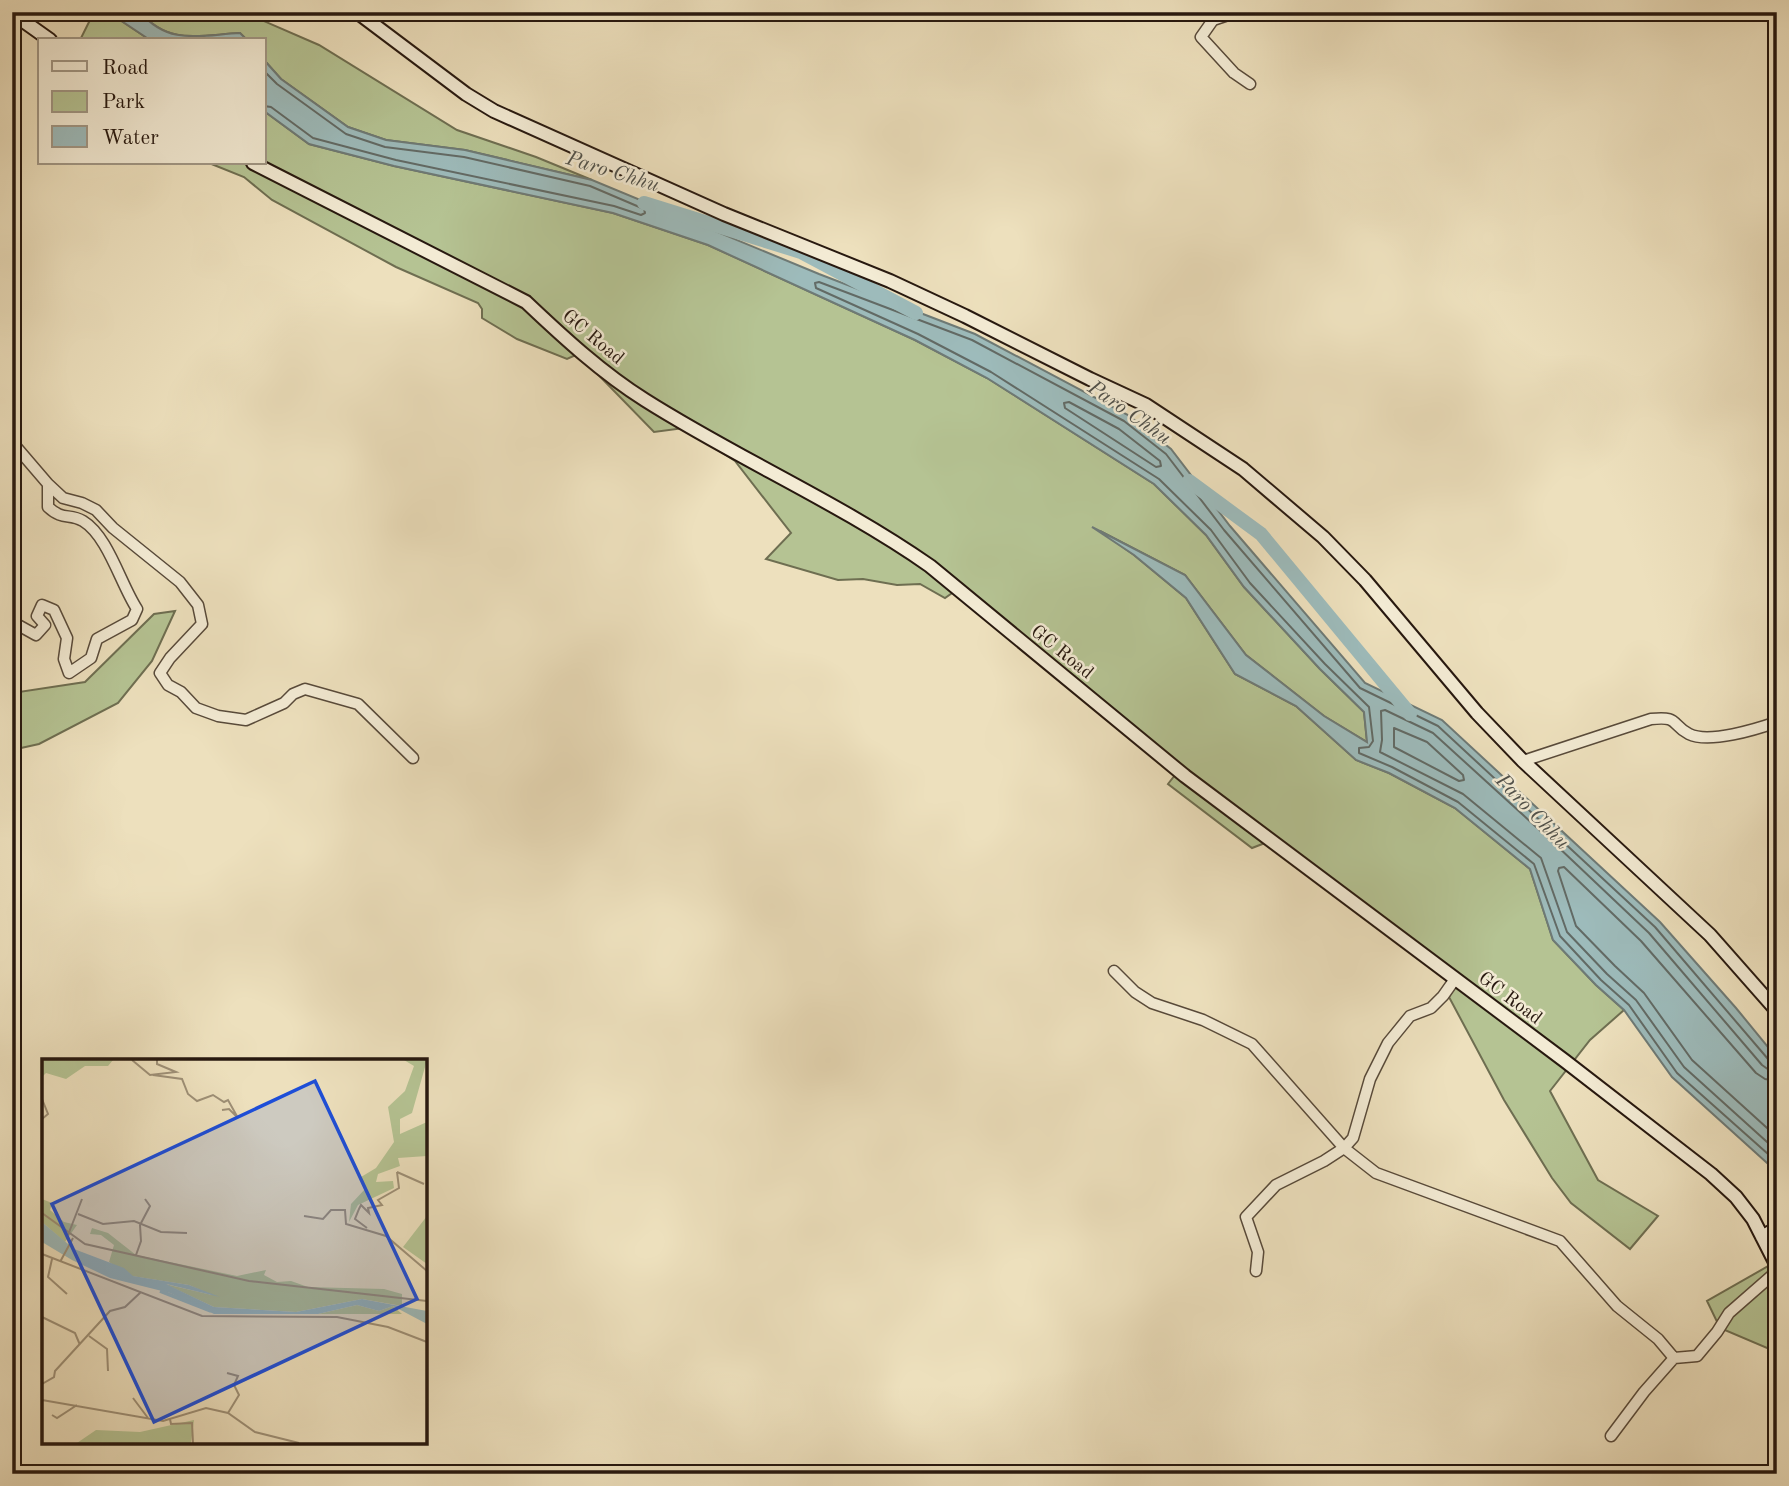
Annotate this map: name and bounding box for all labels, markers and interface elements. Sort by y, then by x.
legend [38,38,266,164]
text: Road [102,58,149,79]
text: Park [102,92,145,113]
text: Water [102,128,159,149]
water label: Paro Chhu [563,148,662,197]
street label: GC Road [558,307,627,369]
water label: Paro Chhu [1083,376,1175,449]
street label: GC Road [1027,622,1096,684]
water label: Paro Chhu [1490,769,1573,854]
street label: GC Road [1474,969,1545,1029]
inset map [42,1059,427,1444]

